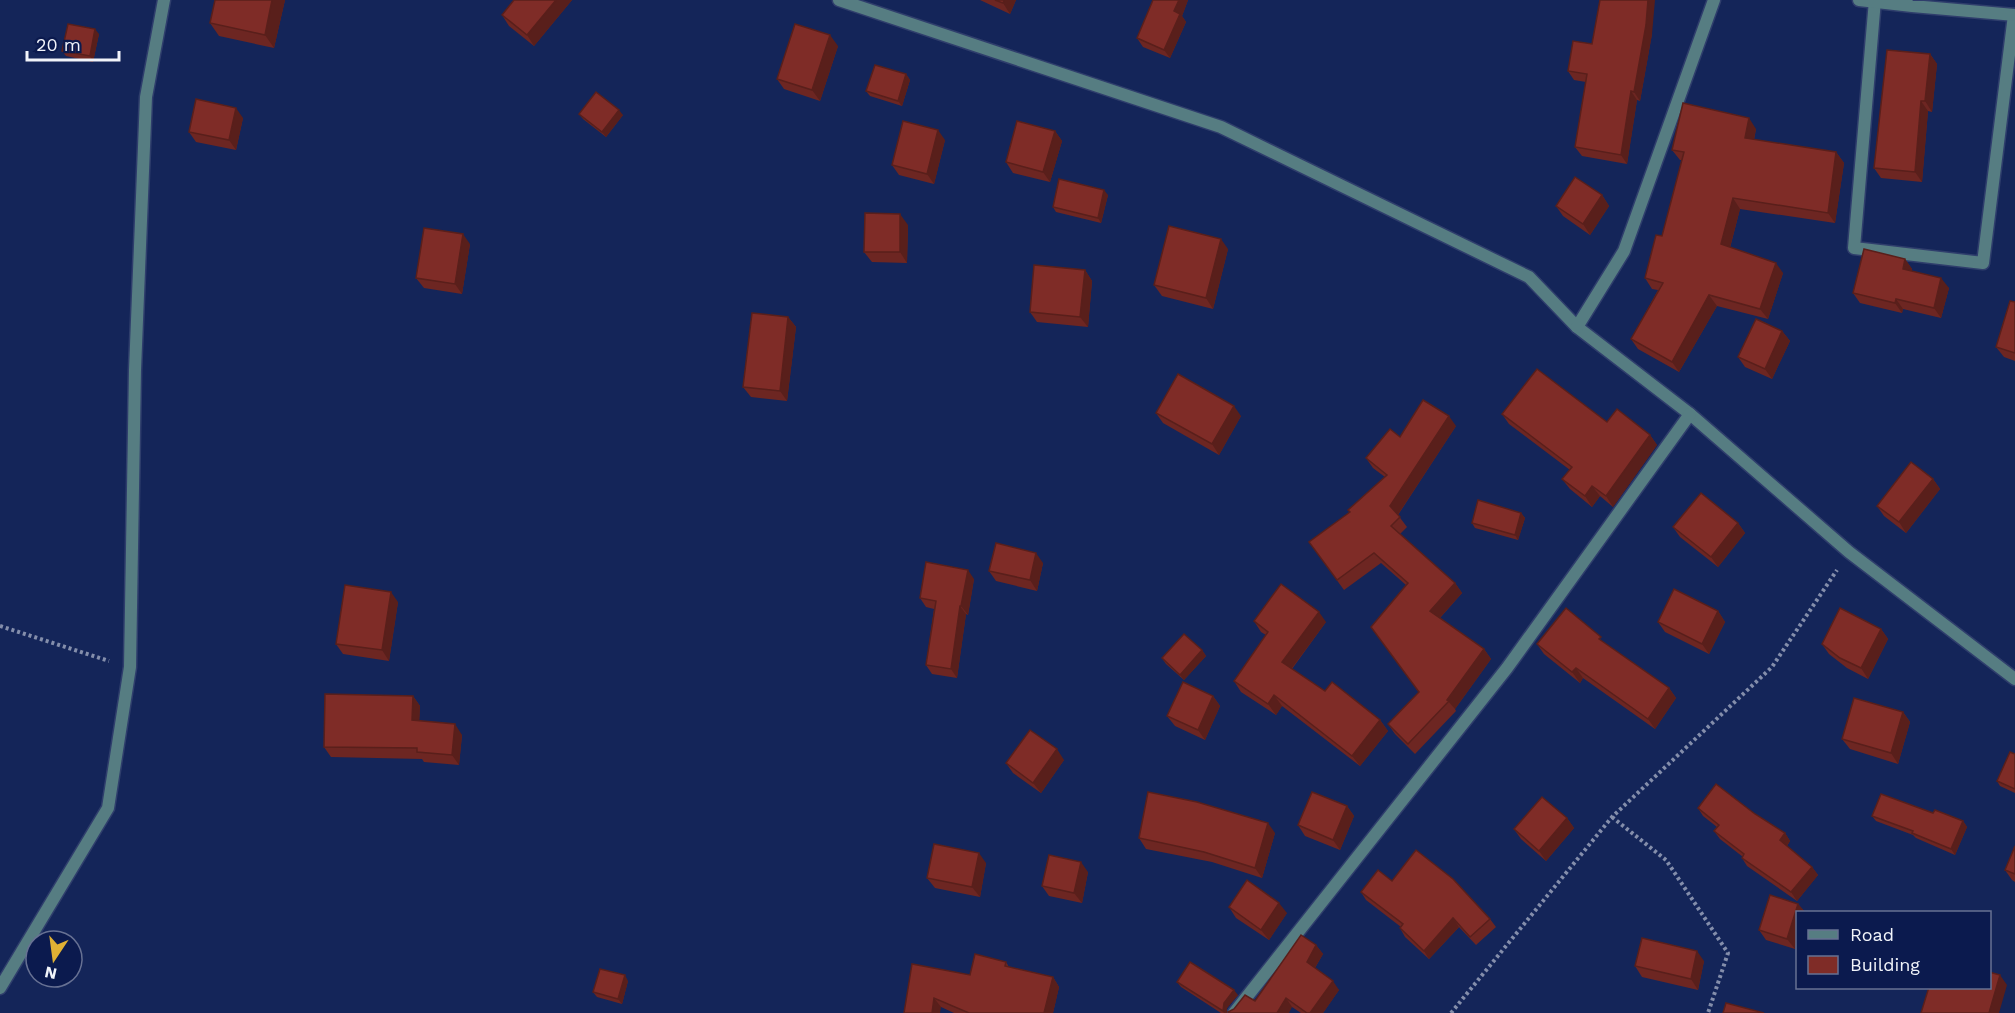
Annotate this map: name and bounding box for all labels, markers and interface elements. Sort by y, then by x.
scale bar [27,24,118,62]
text: 20 m [36,34,81,55]
legend [1796,911,1991,989]
text: Road [1850,924,1894,945]
north arrow [24,929,84,989]
text: Building [1850,954,1920,975]
text: N [43,963,59,984]

